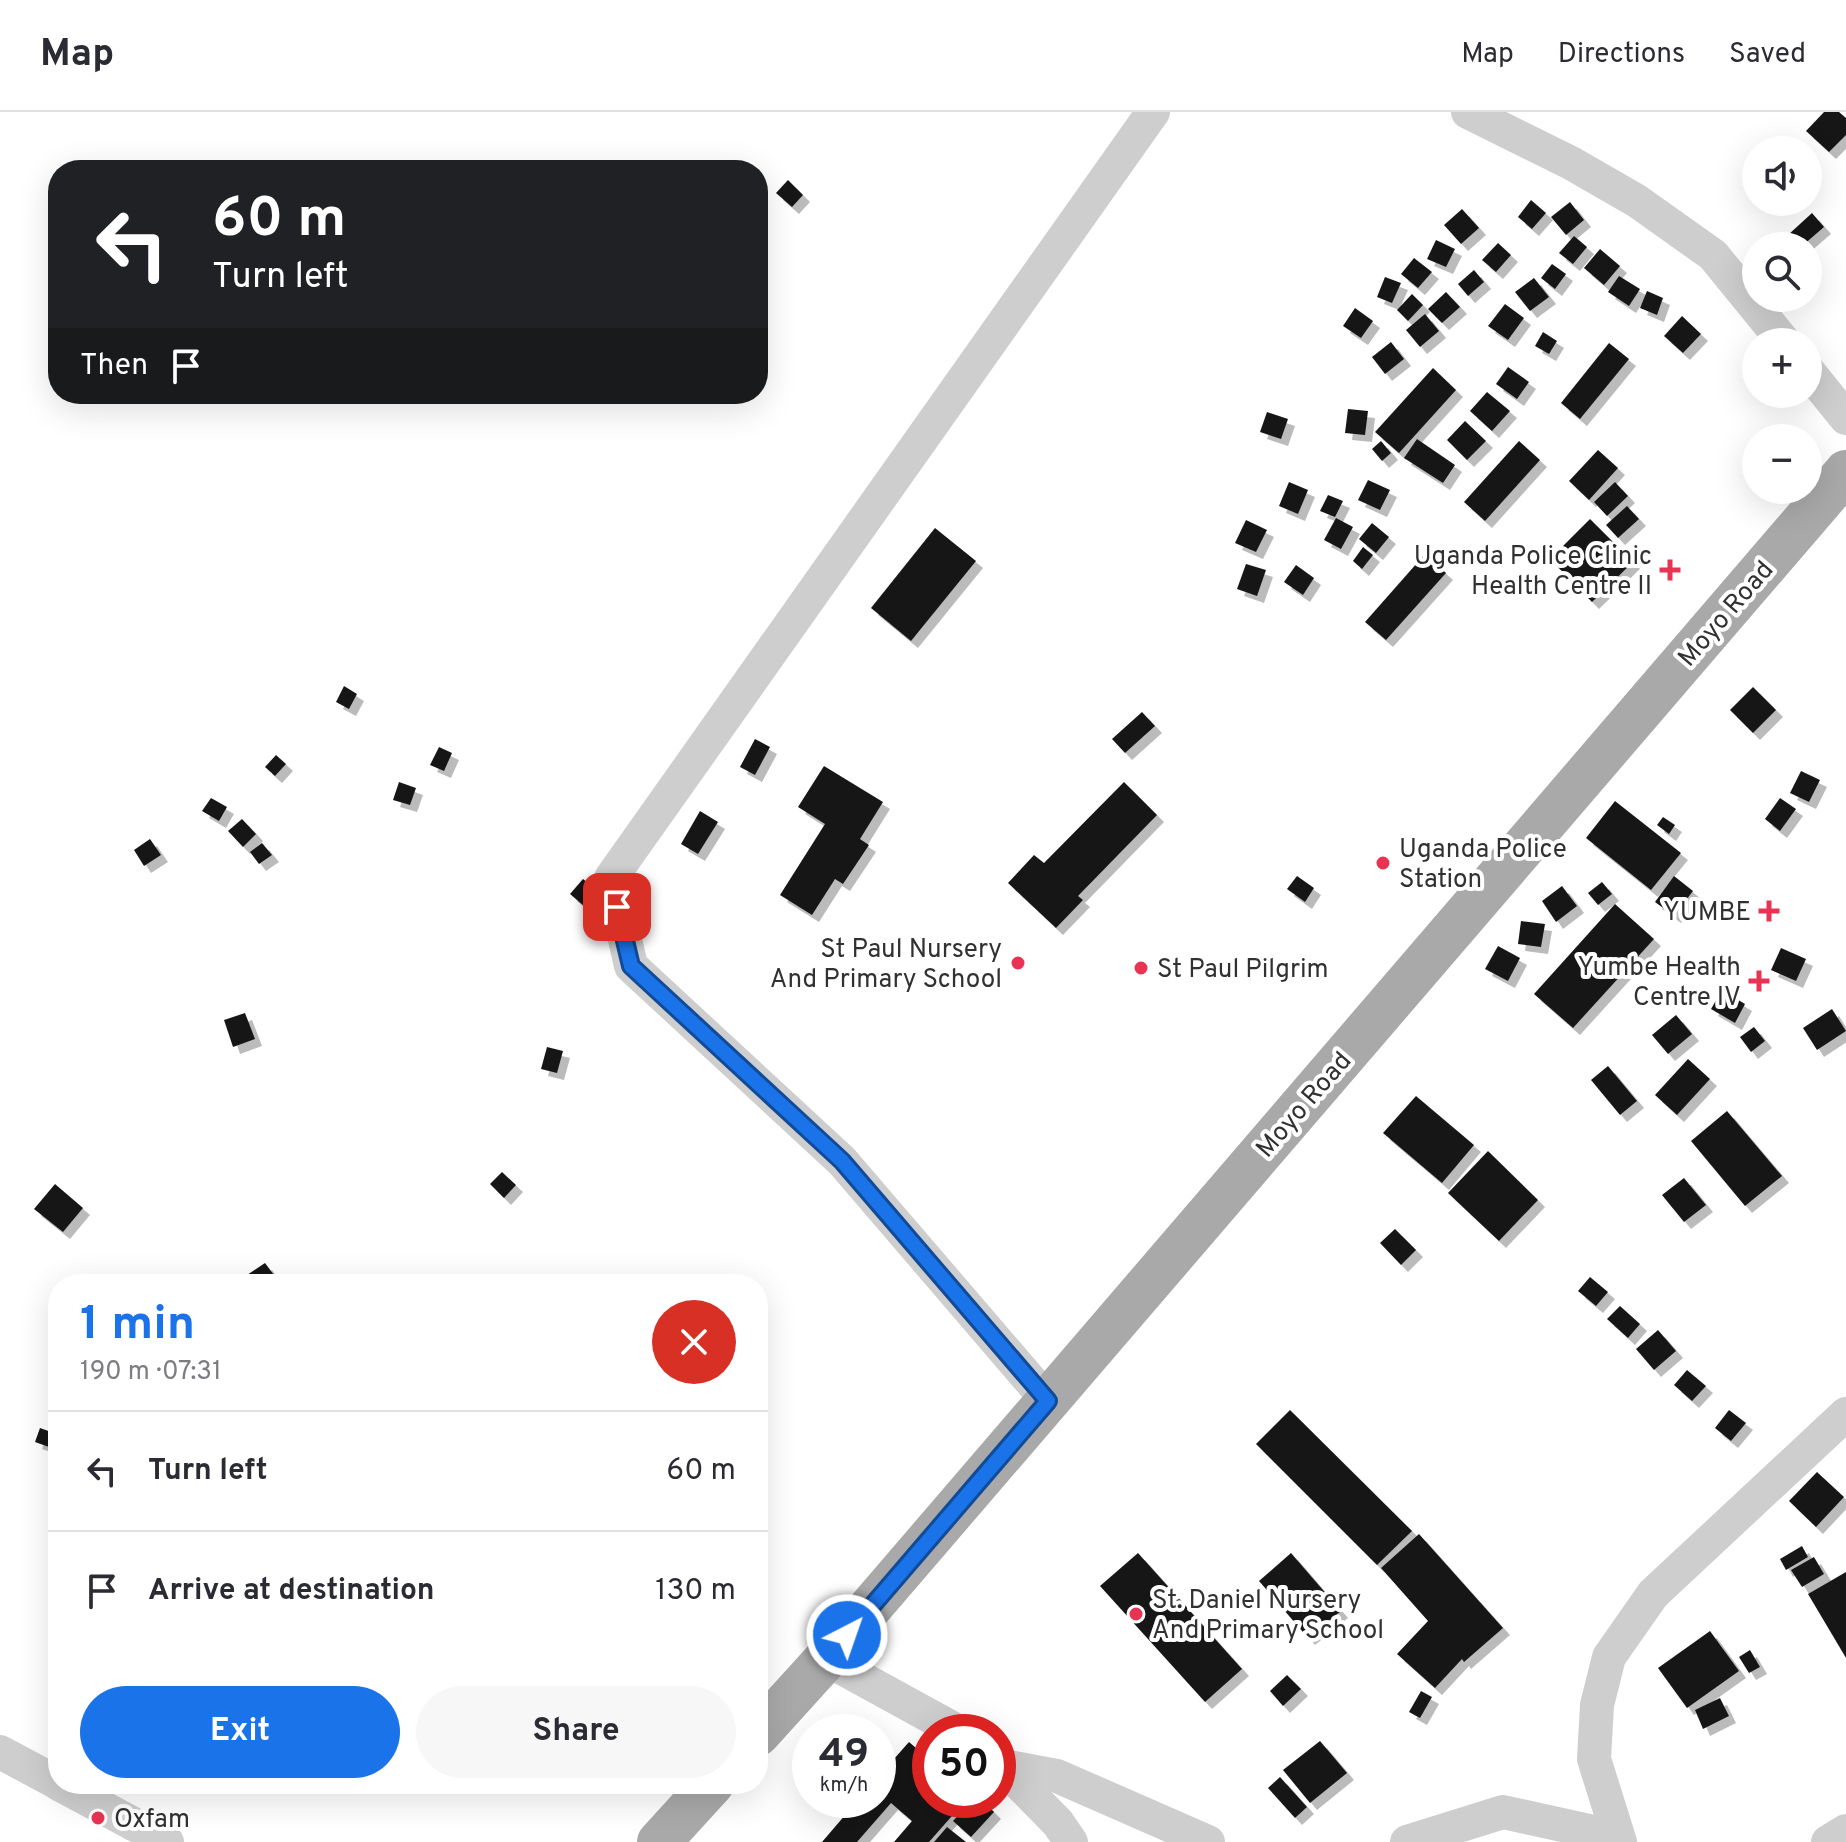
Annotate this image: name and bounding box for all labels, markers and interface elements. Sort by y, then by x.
text: Map [40,31,114,80]
text: Map [1461,37,1514,73]
text: Directions [1558,37,1685,73]
text: Saved [1729,37,1806,73]
map controls [1742,136,1822,504]
button: sound [1742,136,1822,216]
text: 60 m [212,186,346,256]
icon: left [80,192,184,296]
button: search [1742,232,1822,312]
text: Turn left [212,255,349,301]
button: + [1742,328,1822,408]
icon: arrive [164,344,208,388]
text: Then [80,348,148,385]
button: − [1742,424,1822,504]
place label: Uganda Police Clinic Health Centre II [1414,541,1652,604]
street label: Moyo Road [1672,555,1782,674]
marker: Uganda Police Clinic Health Centre II [1659,559,1681,581]
place label: Uganda Police Station [1399,834,1567,897]
marker: Uganda Police Station [1374,854,1392,872]
pin [583,873,651,941]
icon: arrive [595,885,639,929]
place label: YUMBE [1663,897,1751,930]
marker: YUMBE [1758,900,1780,922]
place label: St Paul Nursery And Primary School [770,934,1002,997]
place label: Yumbe Health Centre IV [1578,952,1741,1015]
marker: St Paul Nursery And Primary School [1009,954,1027,972]
place label: St Paul Pilgrim [1157,954,1329,987]
marker: St Paul Pilgrim [1132,959,1150,977]
marker: Yumbe Health Centre IV [1748,970,1770,992]
street label: Moyo Road [1250,1046,1360,1165]
text: 1 min [80,1296,195,1356]
button: close [652,1300,736,1384]
text: 190 m · 07:31 [80,1356,222,1389]
icon: left [80,1449,124,1493]
text: Turn left [148,1453,268,1490]
text: 60 m [666,1453,736,1490]
icon: arrive [80,1569,124,1613]
text: Arrive at destination [148,1573,434,1610]
text: 130 m [655,1573,736,1610]
place label: St. Daniel Nursery And Primary School [1152,1585,1384,1648]
position arrow [805,1593,889,1677]
marker: St. Daniel Nursery And Primary School [1127,1605,1145,1623]
button: Exit [80,1686,400,1778]
button: Share [416,1686,736,1778]
speed limit sign: 50 [912,1714,1016,1818]
text: 49 [819,1731,869,1781]
text: km/h [820,1773,868,1799]
place label: Oxfam [114,1804,190,1837]
marker: Oxfam [89,1809,107,1827]

